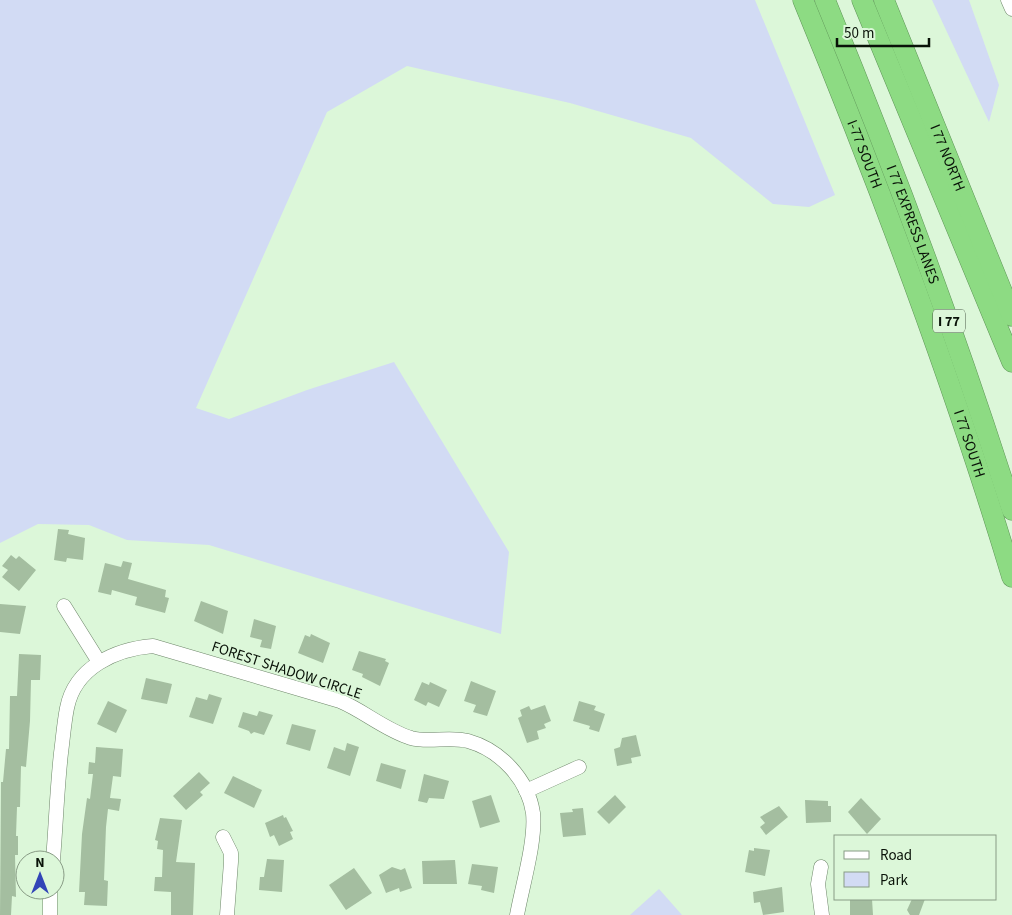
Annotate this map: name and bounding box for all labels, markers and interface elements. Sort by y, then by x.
scale bar [837,15,930,47]
text: 50 m [844,23,874,44]
street label: I-77 SOUTH [841,117,887,192]
street label: I 77 NORTH [924,121,970,194]
street label: I 77 EXPRESS LANES [881,162,944,287]
road number: I 77 [933,310,965,332]
street label: I 77 SOUTH [948,407,990,480]
street label: FOREST SHADOW CIRCLE [209,636,365,705]
legend [834,835,997,900]
text: Road [880,845,912,866]
north arrow [15,850,65,900]
text: N [35,853,45,873]
text: Park [880,870,909,891]

